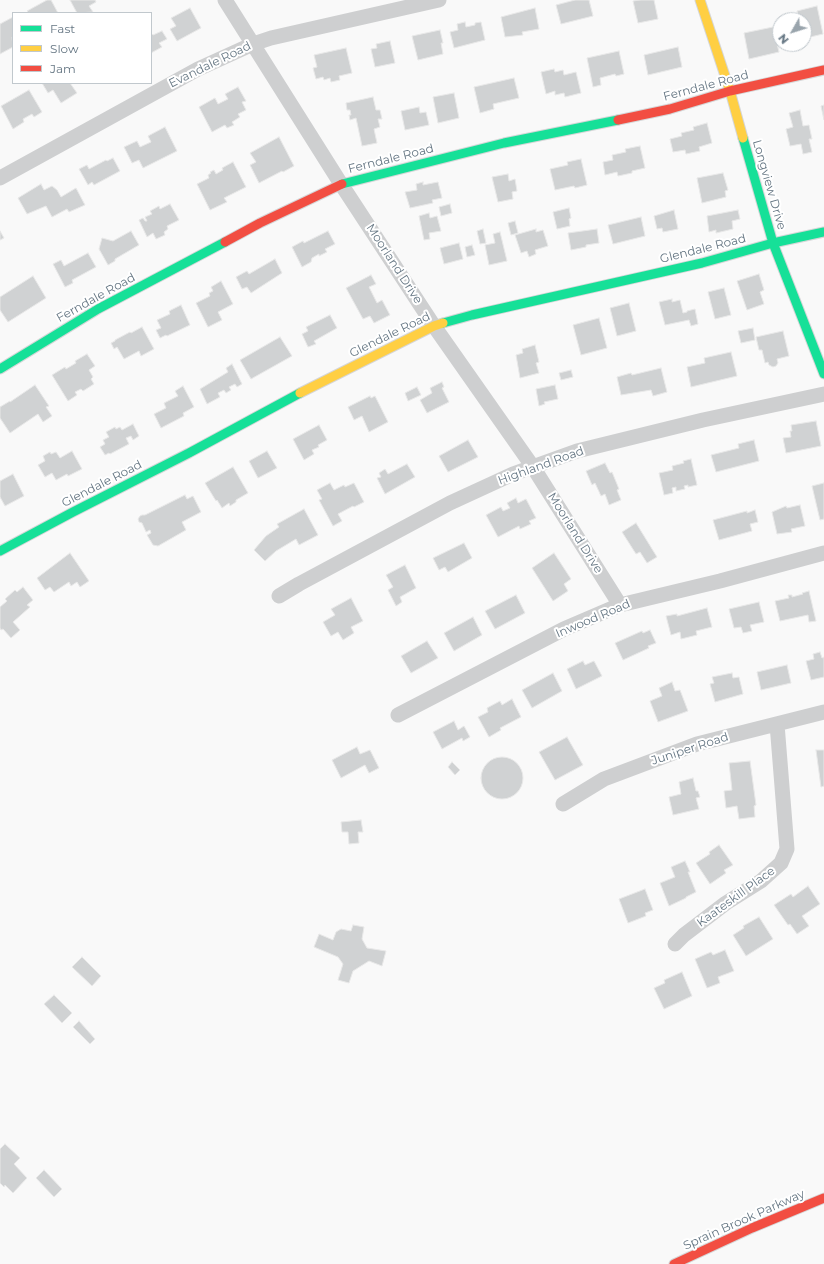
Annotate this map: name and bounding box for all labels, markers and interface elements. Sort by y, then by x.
legend [12,12,152,84]
north arrow [772,12,812,52]
text: Fast [50,21,75,36]
text: N [775,31,792,47]
street label: Evandale Road [167,39,253,91]
text: Slow [50,41,79,56]
text: Jam [50,61,76,76]
street label: Ferndale Road [662,68,750,104]
street label: Longview Drive [749,138,789,232]
street label: Ferndale Road [347,141,435,177]
street label: Moorland Drive [363,221,425,307]
street label: Glendale Road [659,231,747,267]
street label: Ferndale Road [54,270,138,326]
street label: Glendale Road [347,309,433,361]
street label: Highland Road [496,444,586,488]
street label: Glendale Road [59,458,145,510]
street label: Moorland Drive [544,490,606,576]
street label: Inwood Road [554,597,632,641]
street label: Juniper Road [650,730,730,768]
street label: Kaateskill Place [694,864,778,930]
street label: Sprain Brook Parkway [681,1187,807,1253]

